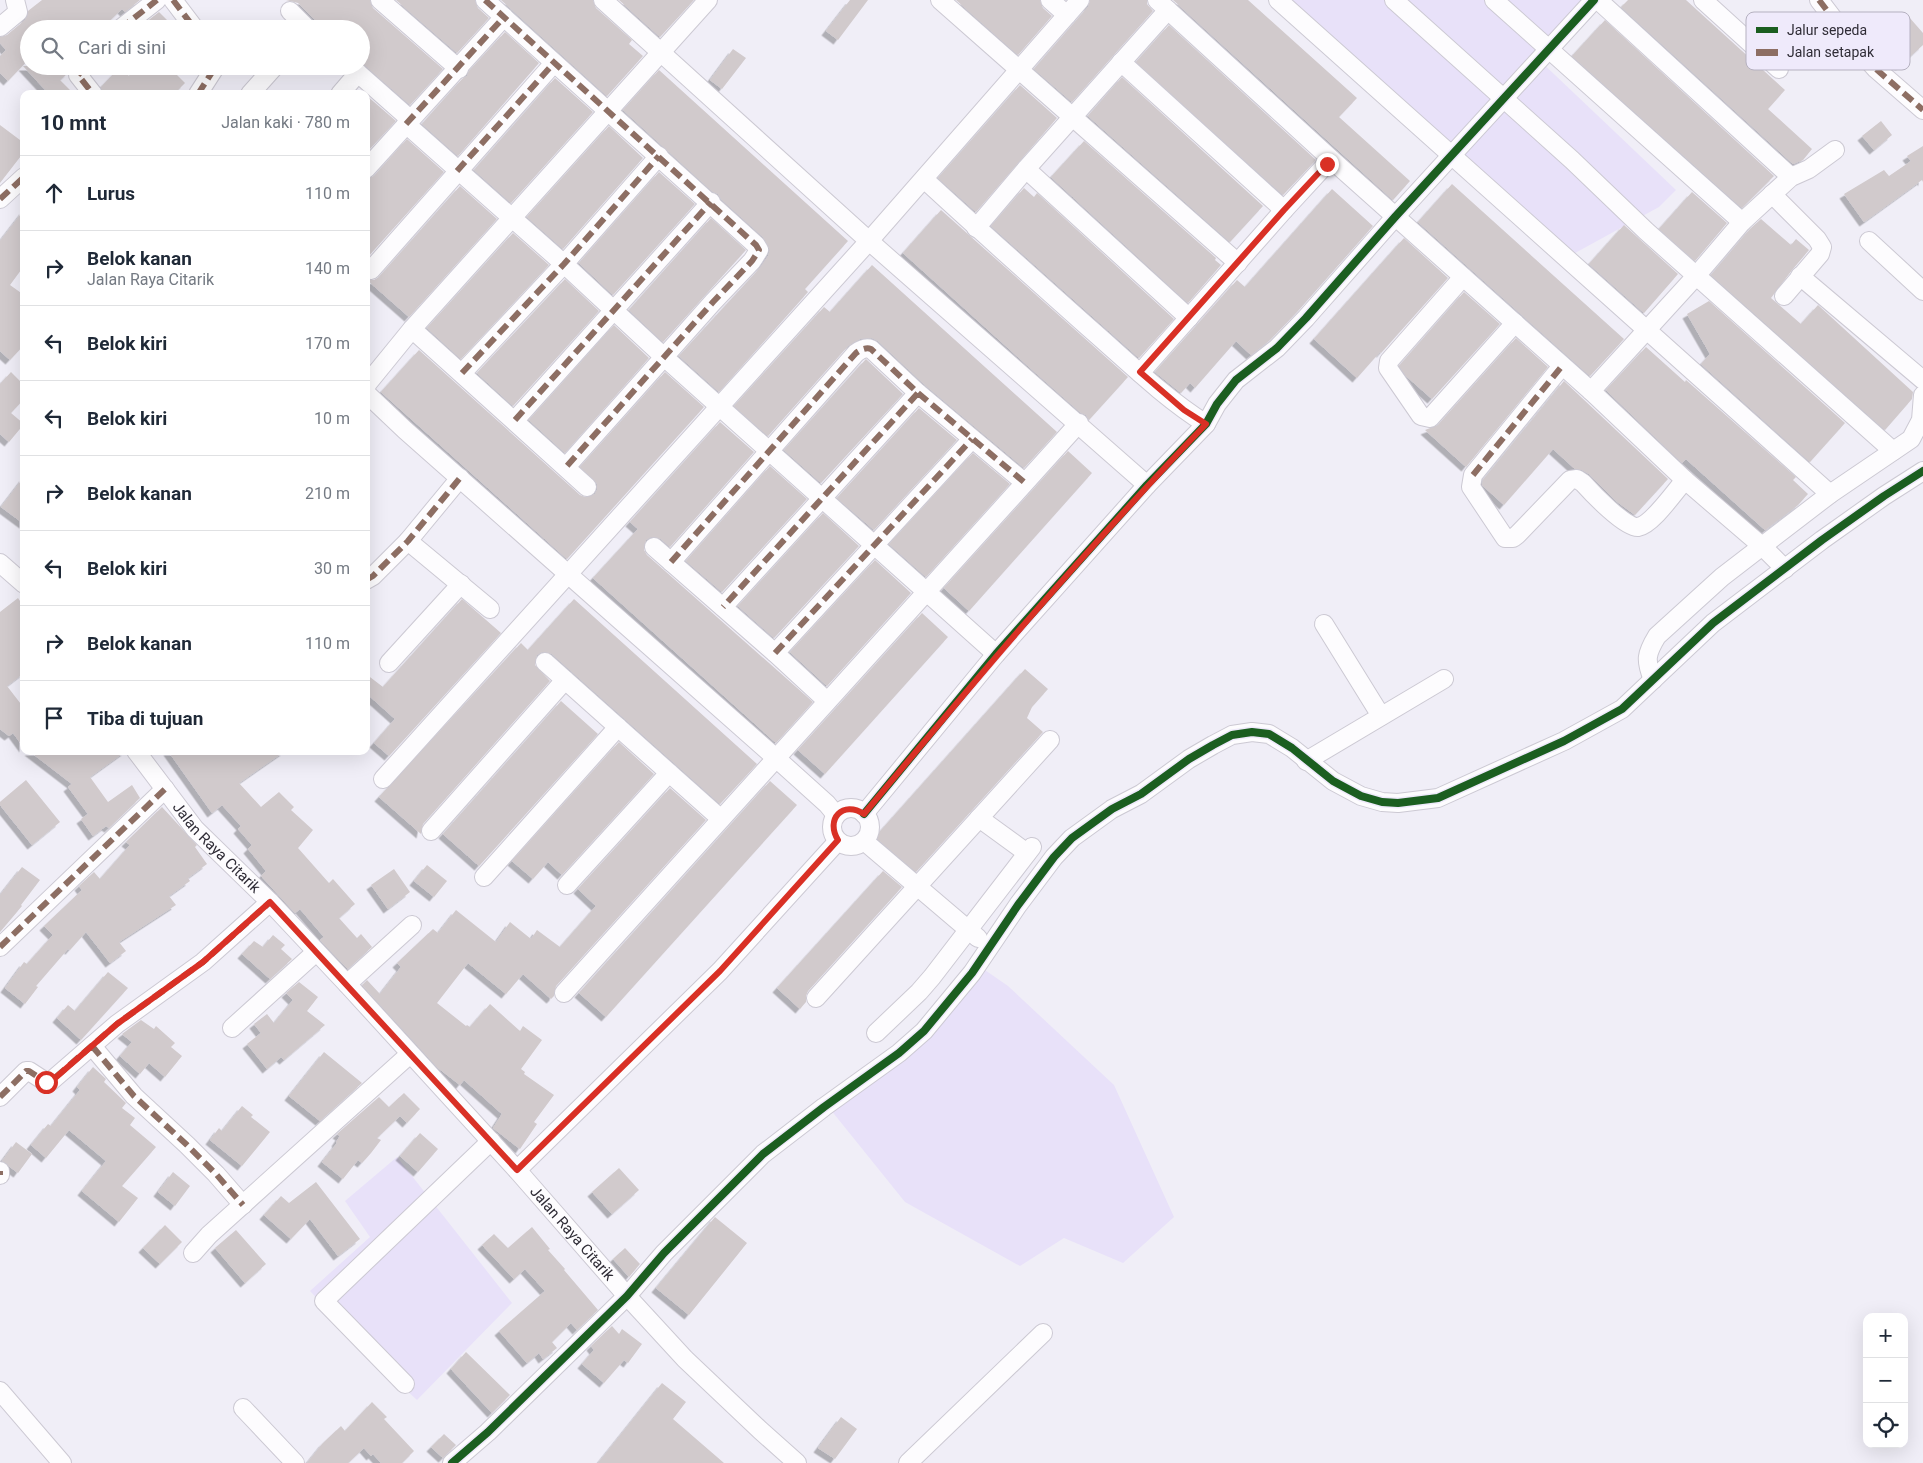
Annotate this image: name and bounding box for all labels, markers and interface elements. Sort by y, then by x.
legend [1746,12,1910,70]
search box [20,20,370,75]
text: Jalur sepeda [1787,22,1867,38]
icon: search [38,34,66,62]
text: Cari di sini [78,36,166,59]
text: Jalan setapak [1787,44,1875,60]
text: 10 mnt [40,111,106,135]
text: Jalan kaki · 780 m [221,113,350,132]
route end [1316,153,1339,176]
icon: ahead [40,179,68,207]
text: Lurus [87,182,135,205]
text: 110 m [305,184,350,203]
text: Belok kanan [87,247,192,270]
icon: right [40,254,68,282]
text: 140 m [305,259,350,278]
text: Jalan Raya Citarik [87,270,214,289]
icon: left [40,329,68,357]
text: Belok kiri [87,332,167,355]
text: 170 m [305,334,350,353]
icon: left [40,404,68,432]
text: Belok kiri [87,407,167,430]
text: 10 m [314,409,350,428]
icon: right [40,479,68,507]
text: Belok kanan [87,482,192,505]
text: 210 m [305,484,350,503]
icon: left [40,554,68,582]
text: Belok kiri [87,557,167,580]
text: 30 m [314,559,350,578]
icon: right [40,629,68,657]
text: Belok kanan [87,632,192,655]
text: 110 m [305,634,350,653]
icon: arrive [40,704,68,732]
text: Tiba di tujuan [87,707,203,730]
street label: Jalan Raya Citarik [169,798,265,897]
route start [35,1071,58,1094]
street label: Jalan Raya Citarik [526,1182,619,1285]
map controls [1863,1313,1908,1448]
button: + [1863,1313,1908,1358]
button: − [1863,1358,1908,1403]
button: locate [1863,1403,1908,1448]

